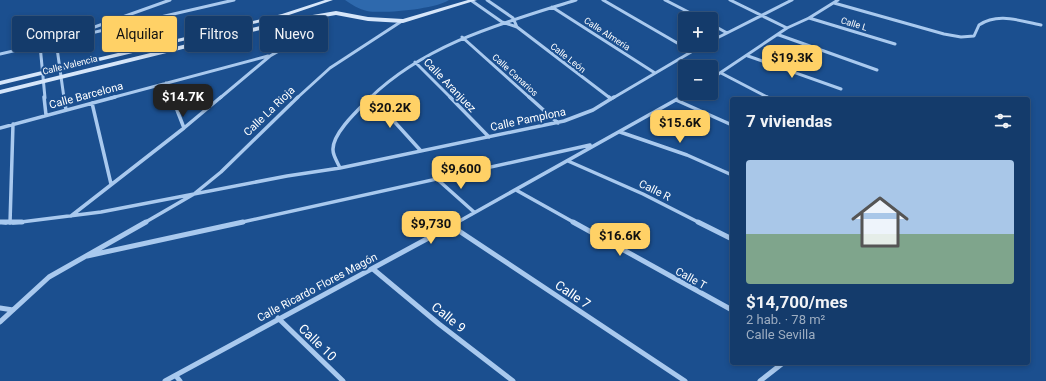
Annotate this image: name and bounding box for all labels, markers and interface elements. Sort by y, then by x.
map controls [678,12,718,100]
button: + [678,12,718,52]
street label: Calle Almeria [582,15,632,53]
street label: Calle L [840,15,869,33]
chip: Comprar [12,16,94,52]
chip: Alquilar [102,16,177,52]
chip: Filtros [185,16,252,52]
chip: Nuevo [260,16,328,52]
street label: Calle León [548,41,588,75]
pin: $19.3K [759,45,825,79]
text: $19.3K [771,50,813,65]
street label: Calle Canarios [490,52,540,98]
street label: Calle Valencia [41,53,99,77]
street label: Calle Aranjuez [421,56,479,115]
button: − [678,60,718,100]
street label: Calle Barcelona [48,79,125,112]
pin: $14.7K [150,84,216,118]
street label: Calle La Rioja [241,84,298,139]
text: $14.7K [162,89,204,104]
pin: $20.2K [357,95,423,129]
text: $20.2K [369,100,411,115]
street label: Calle Pamplona [489,105,567,134]
pin: $15.6K [647,110,713,144]
icon: filters [992,110,1014,132]
text: 7 viviendas [746,111,832,131]
text: $15.6K [659,115,701,130]
pin: $9,600 [428,156,494,190]
text: $9,600 [441,161,481,176]
street label: Calle R [637,177,673,204]
icon: home [844,186,916,258]
pin: $9,730 [398,211,464,245]
text: $9,730 [411,216,451,231]
pin: $16.6K [587,223,653,257]
text: $16.6K [599,228,641,243]
street label: Calle Ricardo Flores Magón [255,250,379,325]
street label: Calle T [673,265,709,292]
street label: Calle 7 [552,277,593,312]
text: $14,700/mes [746,292,848,312]
street label: Calle 9 [429,299,469,336]
text: 2 hab. · 78 m² [746,312,825,327]
street label: Calle 10 [296,321,340,364]
text: Calle Sevilla [746,327,815,342]

